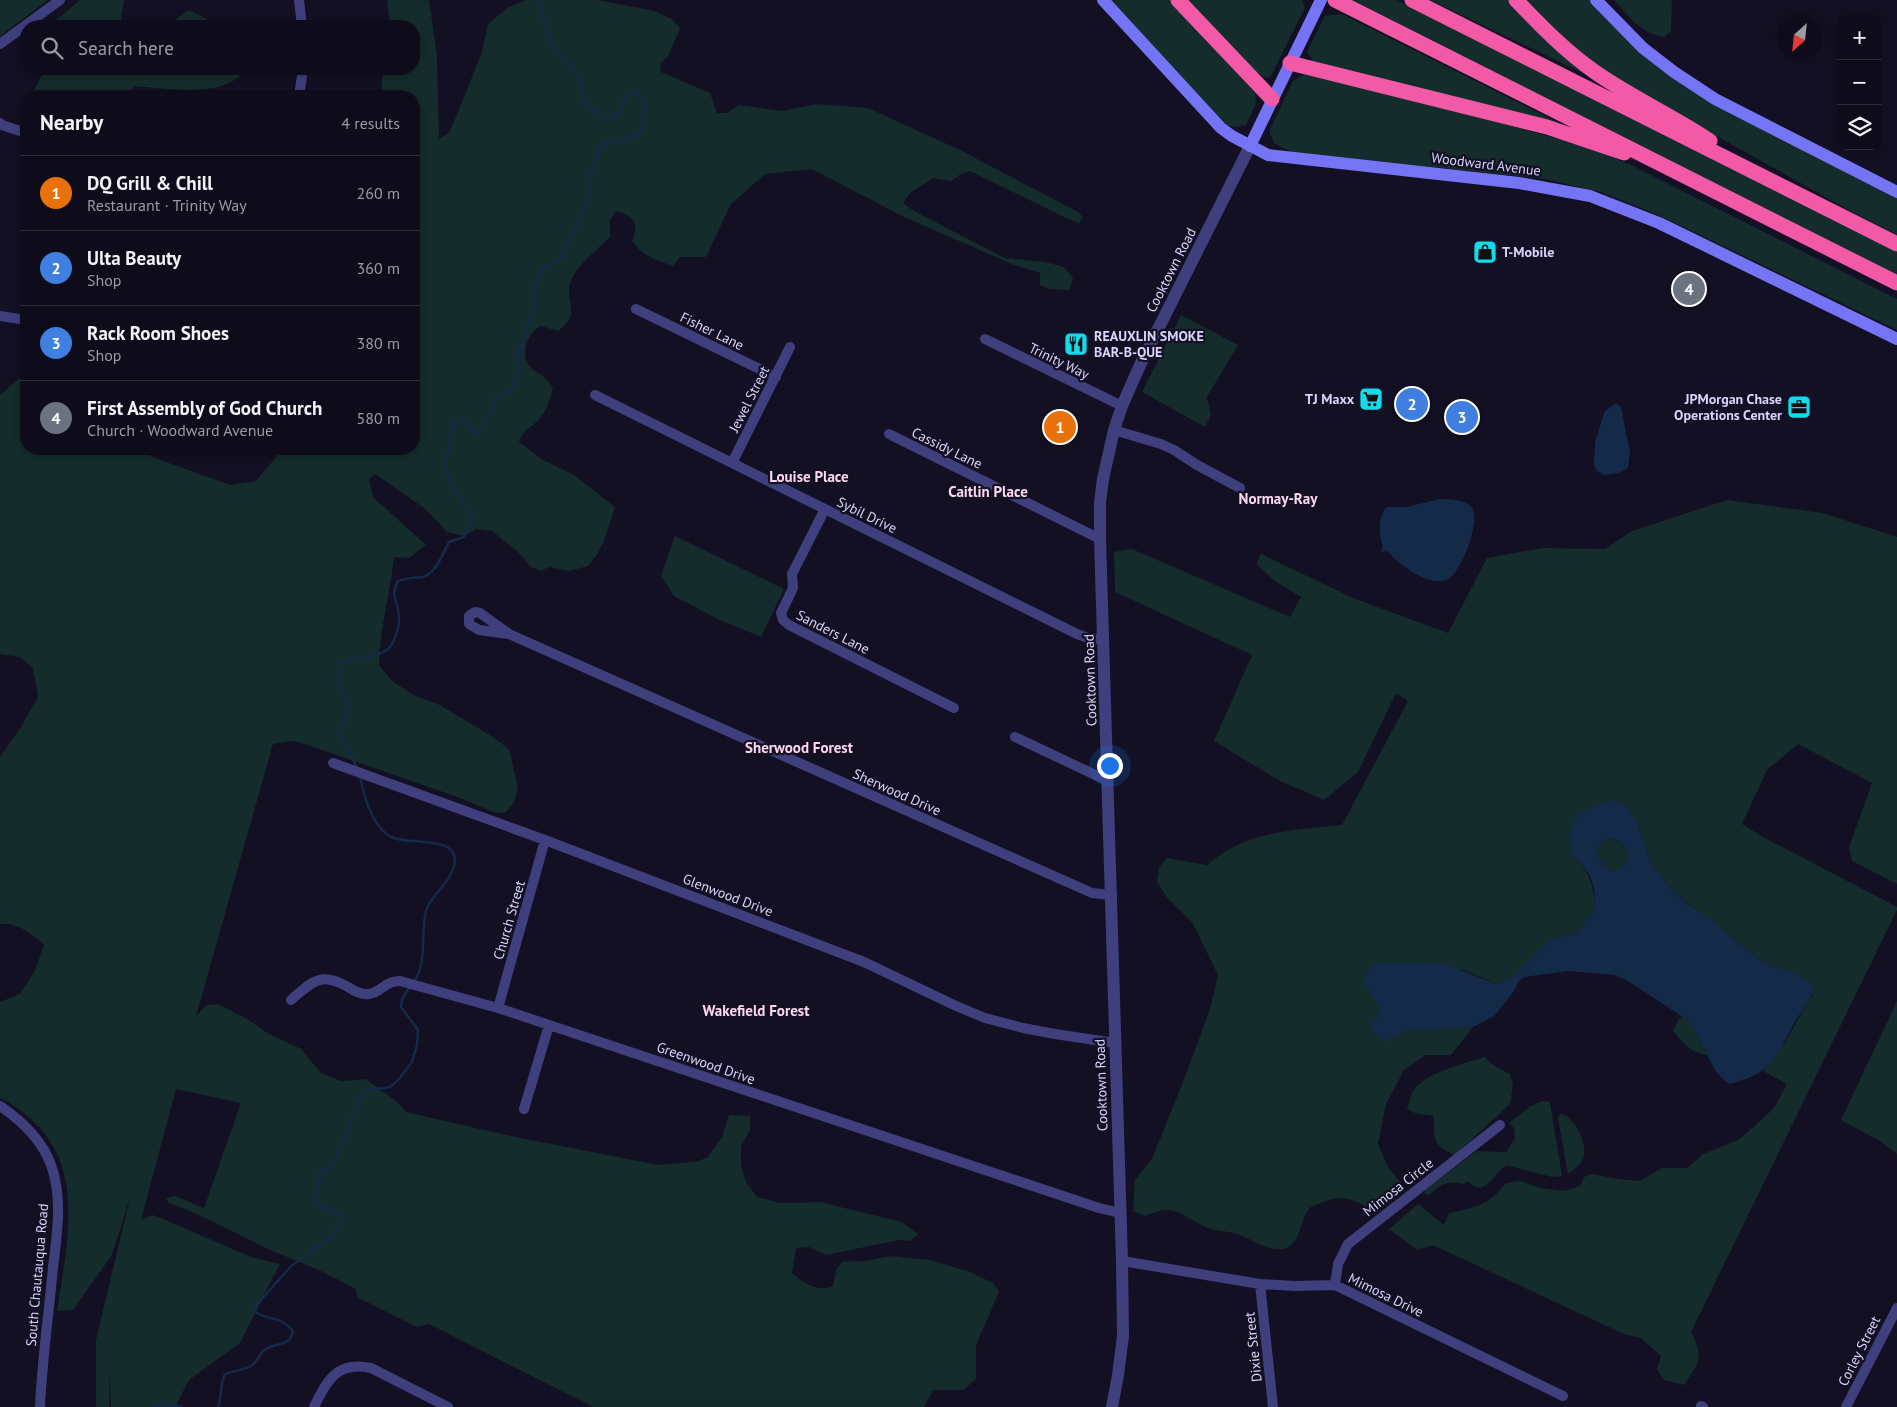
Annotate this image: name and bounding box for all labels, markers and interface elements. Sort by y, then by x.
north arrow [1777,15,1822,60]
map controls [1837,15,1882,150]
button: + [1837,15,1882,60]
search box [20,20,420,75]
icon: search [38,34,66,62]
text: Search here [78,36,174,60]
button: − [1837,60,1882,105]
button: layers [1837,105,1882,150]
text: Nearby [40,109,103,136]
text: 4 results [341,113,400,133]
street label: Woodward Avenue [1430,148,1542,180]
text: DQ Grill & Chill [87,171,213,195]
text: 1 [51,183,61,203]
text: 260 m [357,183,400,203]
text: Restaurant · Trinity Way [87,195,247,215]
street label: Cooktown Road [1142,225,1200,315]
shop icon: T-Mobile [1472,239,1498,265]
place label: T-Mobile [1502,243,1554,261]
text: Ulta Beauty [87,246,181,270]
text: 2 [51,258,61,278]
text: 360 m [357,258,400,278]
text: Shop [87,270,121,290]
pin: 4 [1673,270,1705,308]
street label: Fisher Lane [677,308,747,354]
text: Rack Room Shoes [87,321,229,345]
place label: REAUXLIN SMOKE BAR-B-QUE [1094,327,1204,361]
restaurant icon: REAUXLIN SMOKE BAR-B-QUE [1063,331,1089,357]
text: 3 [51,333,61,353]
text: 380 m [357,333,400,353]
street label: Trinity Way [1026,339,1093,384]
text: Shop [87,345,121,365]
street label: Jewel Street [724,363,773,436]
pin: 2 [1396,385,1428,423]
supermarket icon: TJ Maxx [1358,386,1384,412]
place label: TJ Maxx [1305,390,1355,408]
place label: JPMorgan Chase Operations Center [1674,390,1782,424]
office icon: JPMorgan Chase Operations Center [1786,394,1812,420]
text: First Assembly of God Church [87,396,322,420]
pin: 3 [1446,398,1478,436]
text: 4 [51,408,61,428]
text: 580 m [357,408,400,428]
pin: 1 [1044,408,1076,446]
text: Church · Woodward Avenue [87,420,273,440]
street label: Cassidy Lane [909,423,985,473]
district label: Louise Place [769,467,849,486]
district label: Caitlin Place [948,482,1028,501]
district label: Normay-Ray [1239,489,1318,508]
street label: Sybil Drive [834,493,900,537]
street label: Sanders Lane [793,606,873,658]
street label: Cooktown Road [1079,633,1101,727]
district label: Sherwood Forest [745,738,854,757]
your location [1097,753,1123,779]
street label: Sherwood Drive [850,765,944,819]
street label: Glenwood Drive [680,870,776,920]
street label: Church Street [489,878,529,962]
district label: Wakefield Forest [703,1001,810,1020]
street label: Greenwood Drive [654,1038,758,1088]
street label: Cooktown Road [1090,1038,1112,1132]
street label: Mimosa Circle [1359,1154,1437,1220]
street label: South Chautauqua Road [22,1203,52,1347]
street label: Mimosa Drive [1345,1269,1427,1321]
street label: Dixie Street [1240,1311,1266,1383]
street label: Corley Street [1834,1313,1884,1389]

